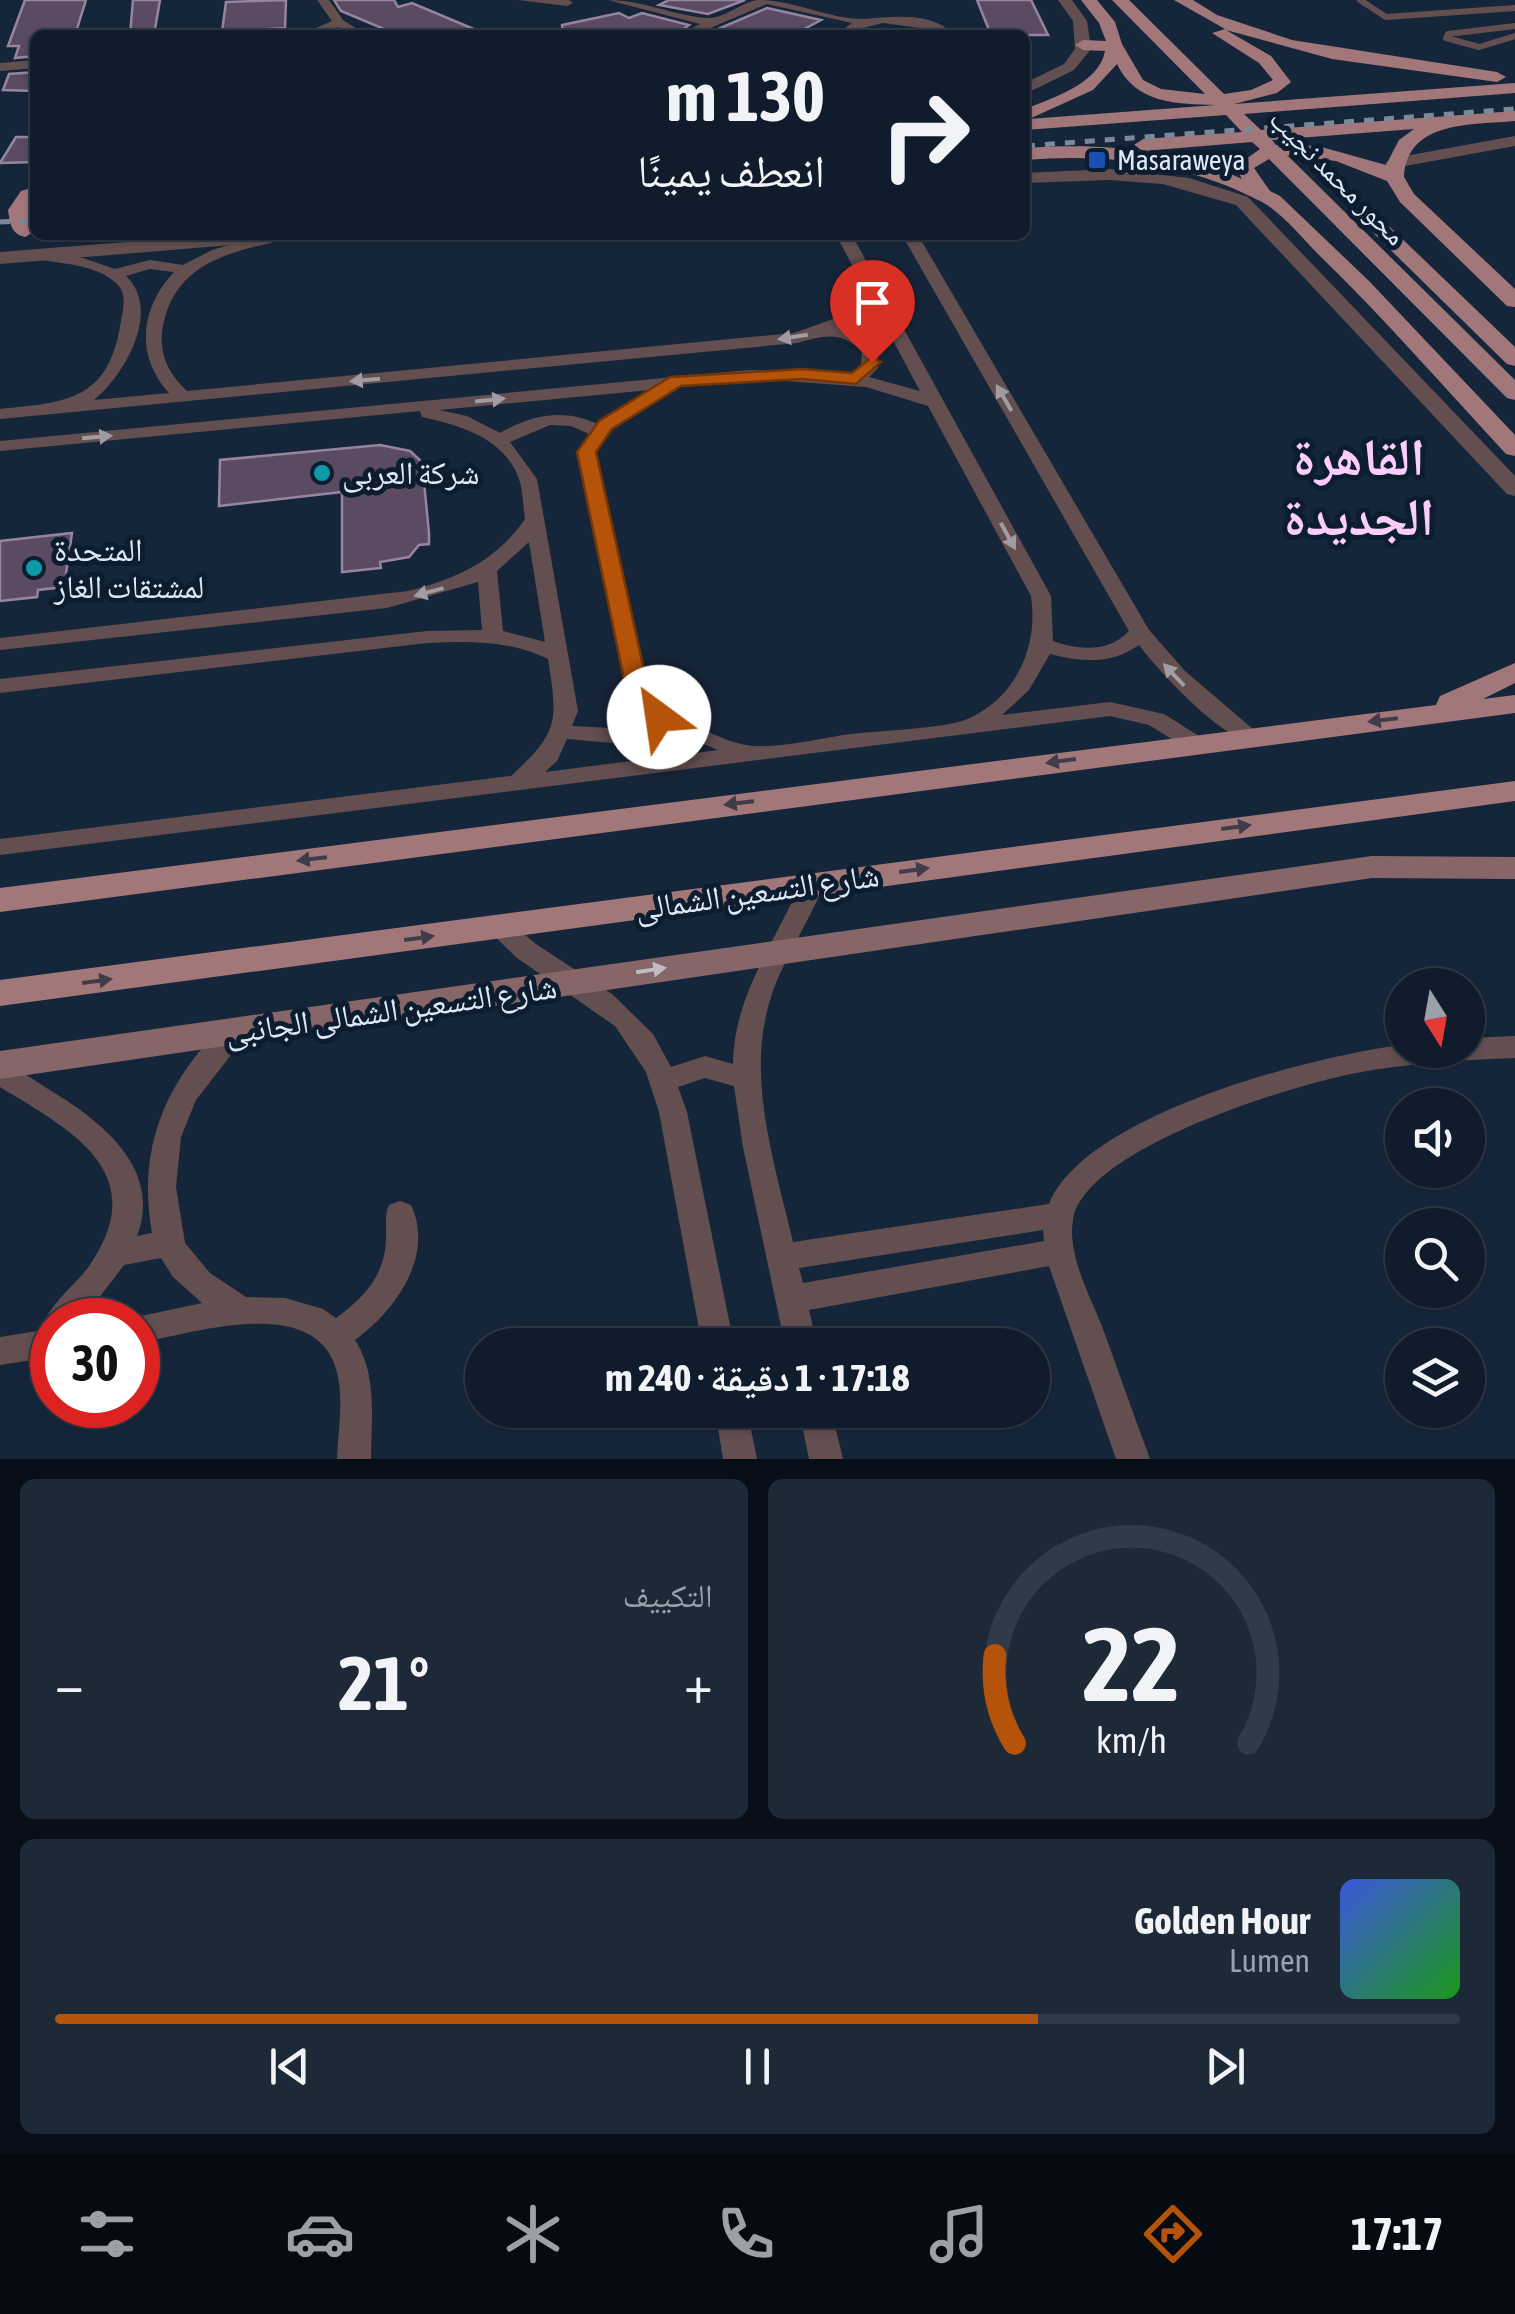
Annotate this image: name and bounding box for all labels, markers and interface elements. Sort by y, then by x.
text: 130 m [666,56,825,136]
icon: right [860,70,990,200]
street label: محور محمد نجيب [1263,103,1412,252]
place label: Masaraweya [1117,144,1246,176]
text: انعطف يمينًا [637,145,825,197]
marker: Masaraweya [1086,149,1108,171]
pin [830,260,915,363]
icon: arrive [845,275,900,330]
one-way arrow [777,330,808,345]
one-way arrow [349,373,381,389]
one-way arrow [996,384,1014,412]
one-way arrow [475,391,507,407]
district label: القاهرة الجديدة [1284,426,1434,546]
one-way arrow [82,429,113,445]
place label: شركة العربى [342,454,479,493]
marker: شركة العربى [311,462,333,484]
one-way arrow [999,521,1016,550]
place label: المتحدة لمشتقات الغاز [53,531,204,605]
marker: المتحدة لمشتقات الغاز [23,557,45,579]
one-way arrow [413,584,444,600]
one-way arrow [1163,663,1186,687]
position arrow [607,665,711,769]
one-way arrow [1367,712,1399,728]
one-way arrow [1045,753,1076,769]
one-way arrow [722,796,754,812]
one-way arrow [1221,819,1253,835]
one-way arrow [296,852,328,868]
street label: شارع التسعين الشمالى [633,856,882,929]
one-way arrow [899,862,931,878]
one-way arrow [403,929,435,945]
one-way arrow [635,962,667,978]
street label: شارع التسعين الشمالى الجانبى [223,968,559,1053]
north arrow [1385,968,1485,1068]
map controls [1385,968,1485,1428]
one-way arrow [81,972,113,988]
button: sound [1385,1088,1485,1188]
button: search [1385,1208,1485,1308]
speed limit sign: 30 [30,1298,160,1428]
button: layers [1385,1328,1485,1428]
text: 17:18 · 1 دقيقة · 240 m [605,1356,910,1399]
text: التكييف [623,1577,713,1614]
text: 22 [1082,1604,1180,1723]
text: 21° [338,1640,429,1726]
text: − [55,1652,84,1715]
text: + [684,1652,712,1715]
text: km/h [1096,1720,1167,1761]
text: Golden Hour [1134,1899,1310,1942]
text: Lumen [1229,1942,1310,1979]
icon: previous [262,2039,317,2094]
icon: pause [730,2039,785,2094]
icon: next [1198,2039,1253,2094]
icon: filters [72,2199,142,2269]
icon: car [285,2199,355,2269]
icon: climate [498,2199,568,2269]
icon: phone [711,2199,781,2269]
icon: music [924,2199,994,2269]
icon: directions [1138,2199,1208,2269]
text: 17:17 [1351,2208,1443,2260]

